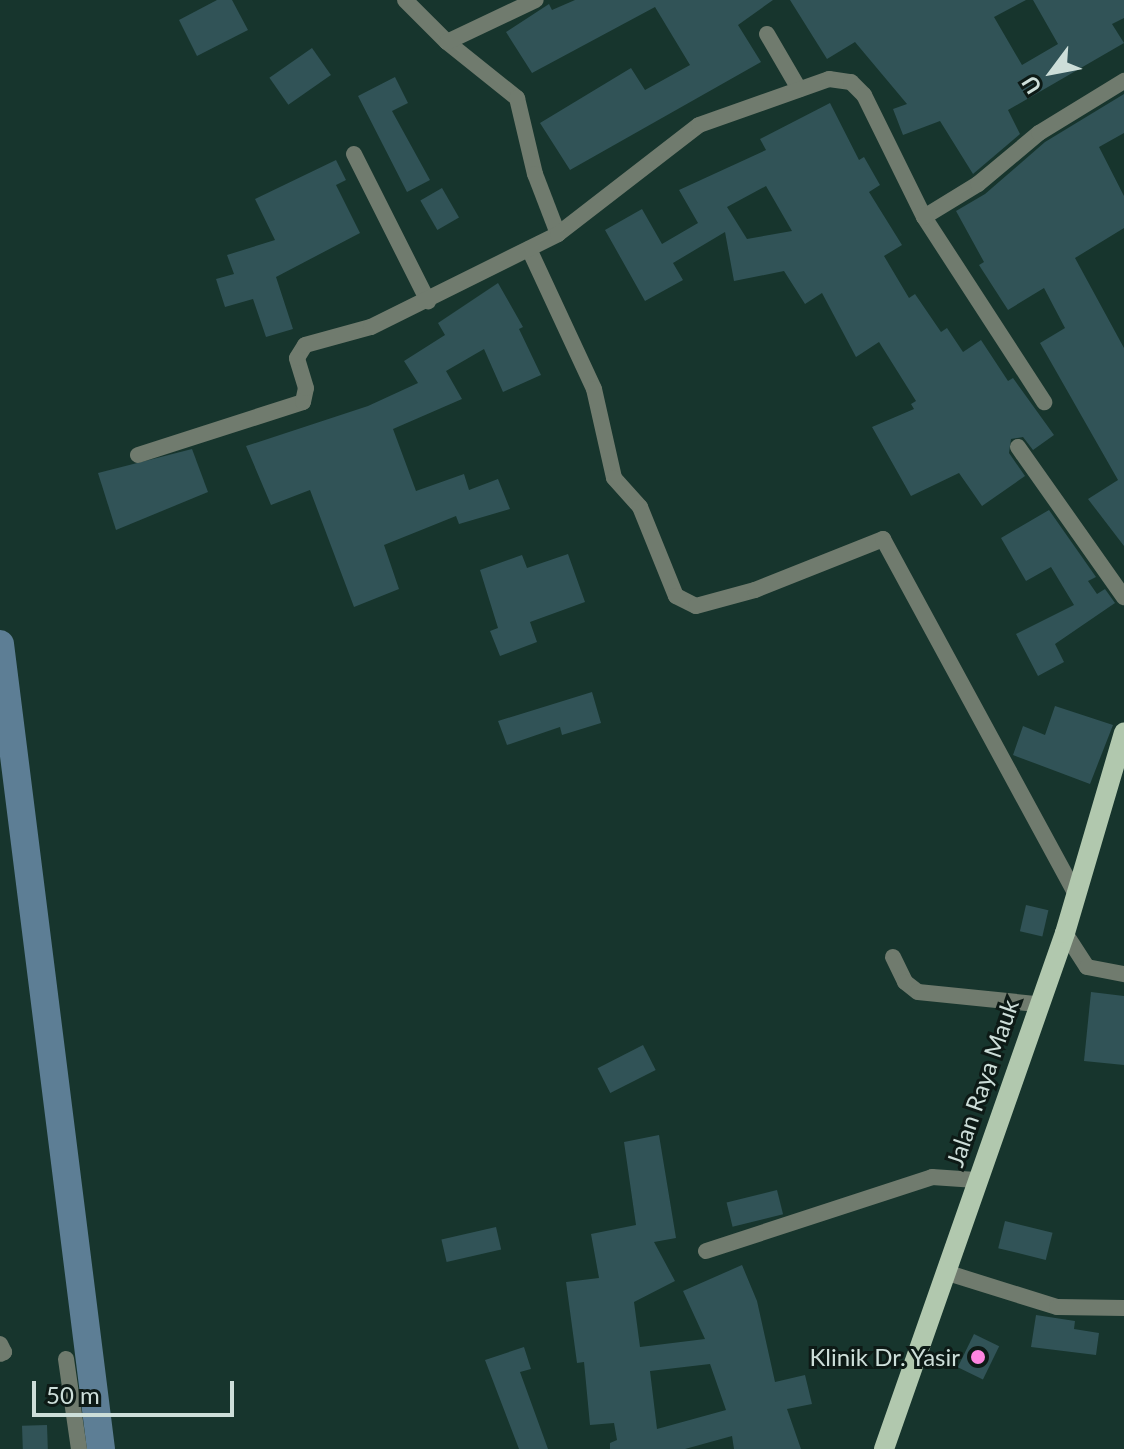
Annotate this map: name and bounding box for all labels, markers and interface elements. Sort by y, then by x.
north arrow [1012,32,1092,112]
text: U [1015,71,1047,99]
street label: Jalan Raya Mauk [940,996,1024,1170]
place label: Klinik Dr. Yasir [808,1343,960,1371]
marker: Klinik Dr. Yasir [967,1346,989,1368]
scale bar [36,1365,238,1415]
text: 50 m [46,1380,100,1409]

